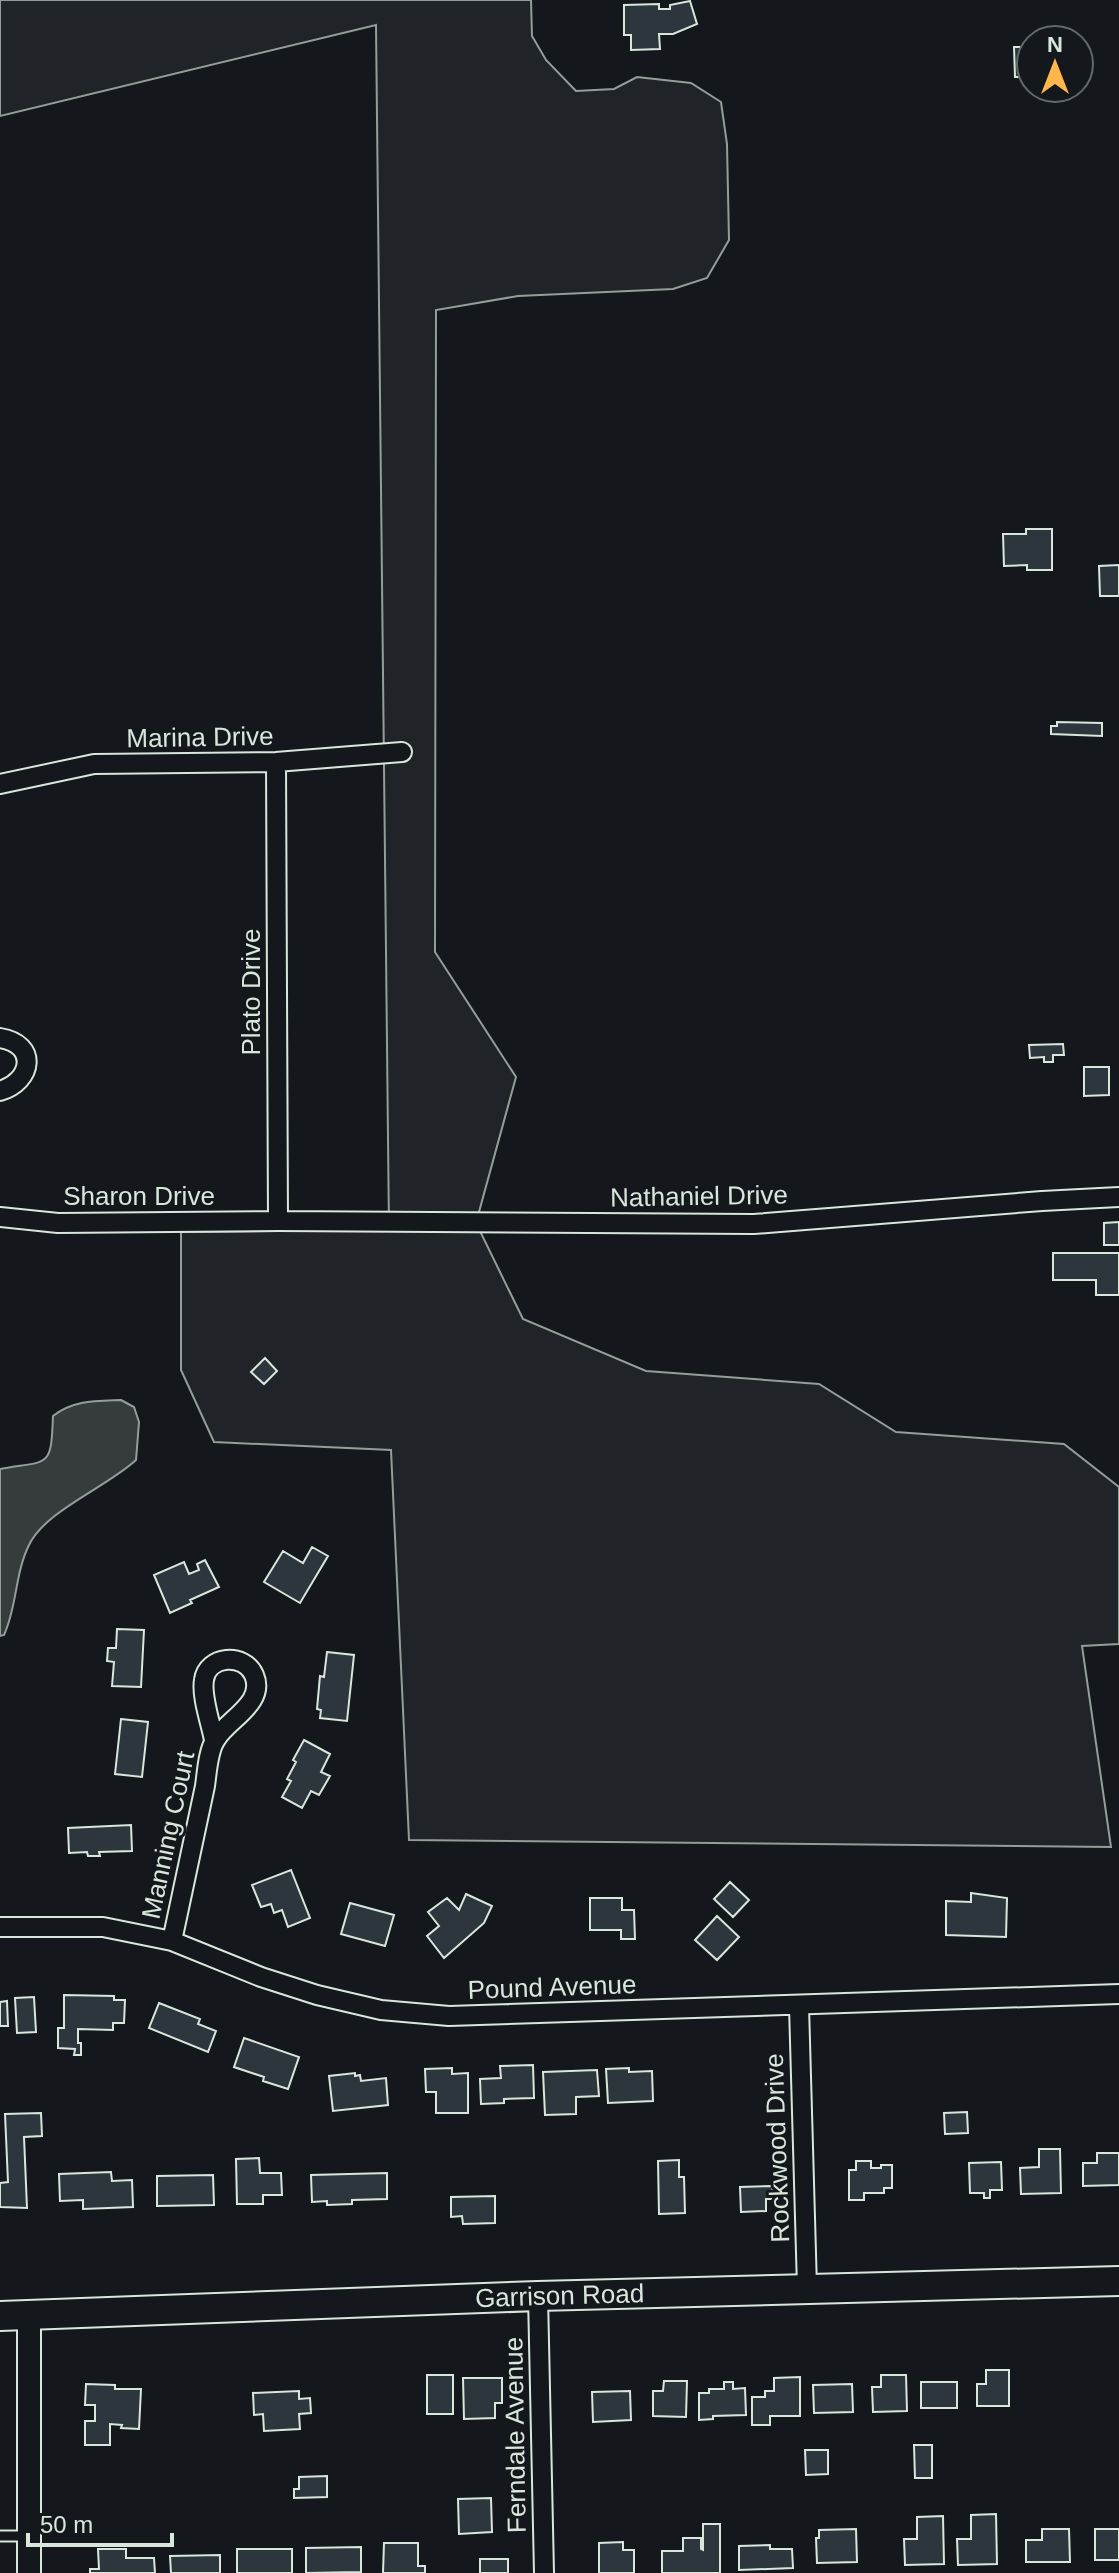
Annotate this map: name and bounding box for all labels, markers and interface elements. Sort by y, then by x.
north arrow [1015,24,1095,104]
text: N [1047,32,1063,57]
street label: Marina Drive [126,721,274,753]
street label: Plato Drive [236,928,266,1056]
street label: Nathaniel Drive [610,1179,788,1213]
street label: Sharon Drive [63,1181,215,1211]
street label: Manning Court [136,1748,201,1922]
street label: Pound Avenue [467,1969,637,2005]
street label: Rockwood Drive [759,2053,795,2243]
street label: Garrison Road [475,2278,645,2313]
street label: Ferndale Avenue [498,2337,532,2533]
scale bar [28,2497,172,2547]
text: 50 m [40,2511,93,2538]

